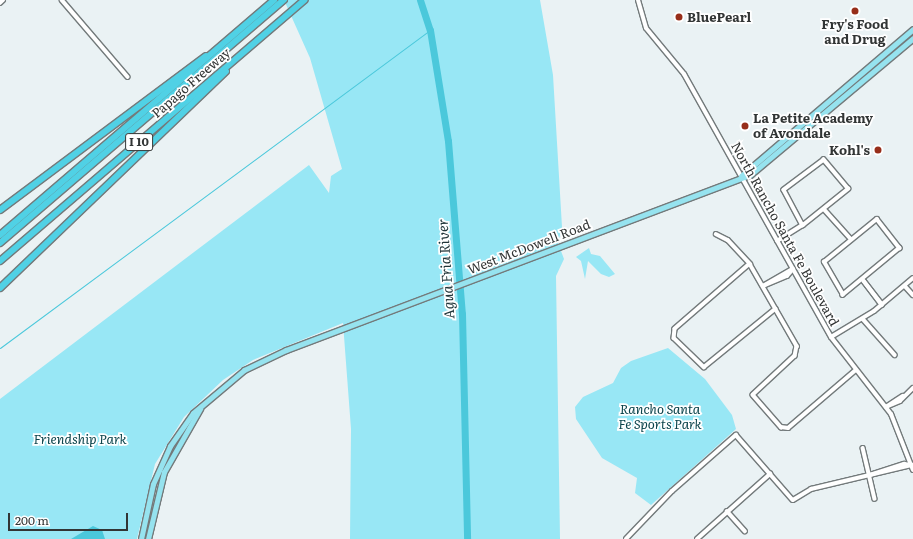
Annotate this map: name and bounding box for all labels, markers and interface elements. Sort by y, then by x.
marker: Fry's Food and Drug [850,6,860,16]
place label: BluePearl [687,9,751,25]
marker: BluePearl [674,12,684,22]
place label: Fry's Food and Drug [821,17,889,48]
street label: Papago Freeway [149,45,233,121]
place label: La Petite Academy of Avondale [753,111,873,142]
marker: La Petite Academy of Avondale [740,121,750,131]
road number: I 10 [125,132,153,152]
street label: North Rancho Santa Fe Boulevard [728,139,842,329]
place label: Kohl's [829,142,870,158]
marker: Kohl's [873,145,883,155]
street label: West McDowell Road [465,216,593,278]
water label: Agua Fria River [433,218,457,320]
park label: Rancho Santa Fe Sports Park [618,402,702,433]
park label: Friendship Park [33,431,127,447]
scale bar [10,505,130,531]
text: 200 m [15,511,49,529]

